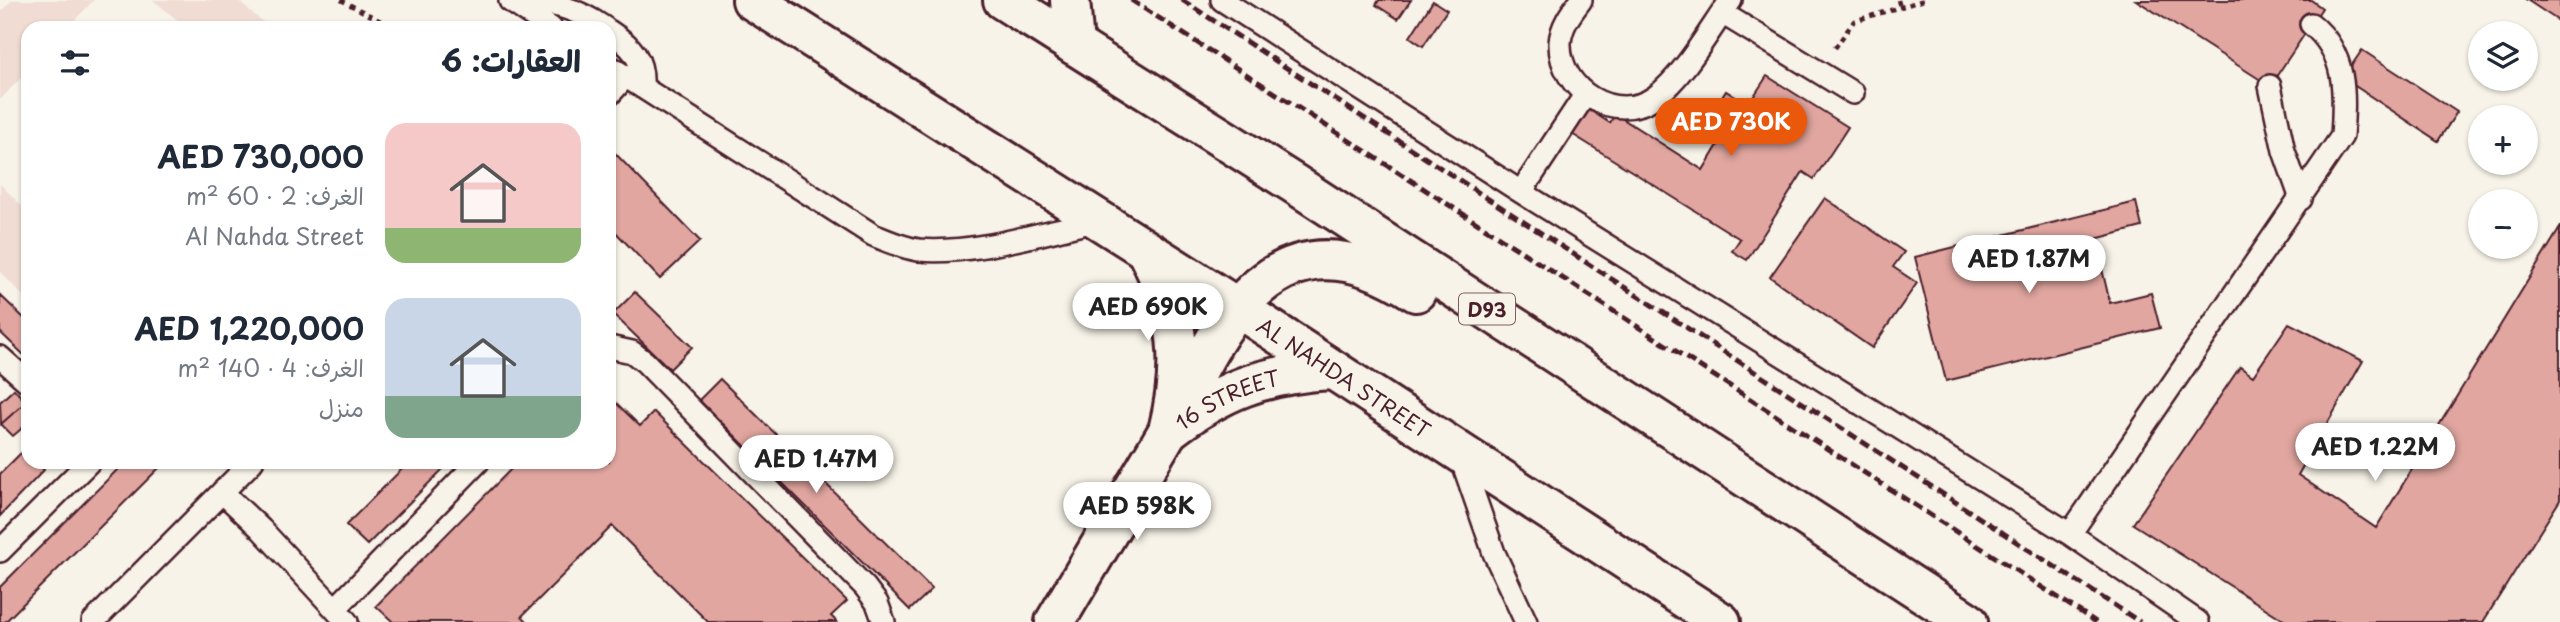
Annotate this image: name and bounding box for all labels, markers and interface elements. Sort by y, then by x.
map controls [2468,21,2538,259]
button: layers [2468,21,2538,91]
text: العقارات: 6 [441,37,581,82]
icon: filters [56,44,94,82]
pin: AED 730K [1659,99,1803,158]
text: AED 730K [1671,103,1791,138]
button: + [2468,105,2538,175]
text: AED 730,000 [158,133,364,178]
icon: home [441,151,525,235]
text: الغرف: 2 · 60 m² [186,178,364,213]
button: − [2468,189,2538,259]
text: Al Nahda Street [185,218,364,253]
pin: AED 1.87M [1949,236,2109,295]
text: AED 1.87M [1968,240,2090,275]
pin: AED 690K [1076,284,1220,343]
text: AED 690K [1088,288,1208,323]
road number: D93 [1459,294,1515,324]
text: AED 1,220,000 [135,305,364,350]
street label: AL NAHDA STREET [1251,309,1437,445]
icon: home [441,326,525,410]
text: الغرف: 4 · 140 m² [178,350,364,385]
street label: 16 STREET [1168,361,1283,437]
text: منزل [319,390,364,425]
pin: AED 1.22M [2295,424,2455,483]
text: AED 1.22M [2311,428,2439,463]
pin: AED 1.47M [736,435,896,495]
text: AED 1.47M [755,440,877,475]
pin: AED 598K [1065,482,1209,542]
text: AED 598K [1079,487,1195,522]

